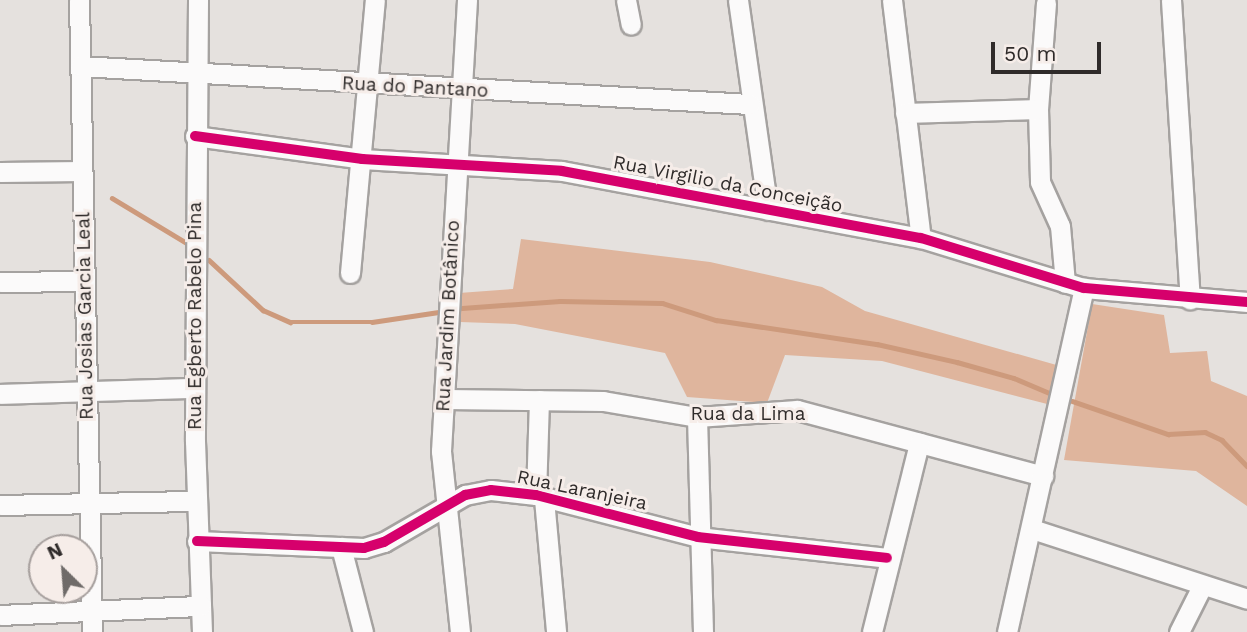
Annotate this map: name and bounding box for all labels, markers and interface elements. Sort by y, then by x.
scale bar [995,28,1105,72]
text: 50 m [1004,41,1056,66]
street label: Rua do Pantano [341,72,489,102]
street label: Rua Virgilio da Conceição [611,150,845,218]
street label: Rua Egberto Rabelo Pina [184,202,206,430]
street label: Rua Josias Garcia Leal [72,211,98,421]
street label: Rua Jardim Botânico [432,219,464,413]
street label: Rua da Lima [690,403,806,425]
street label: Rua Laranjeira [515,465,649,515]
north arrow [28,534,98,604]
text: N [44,538,66,565]

